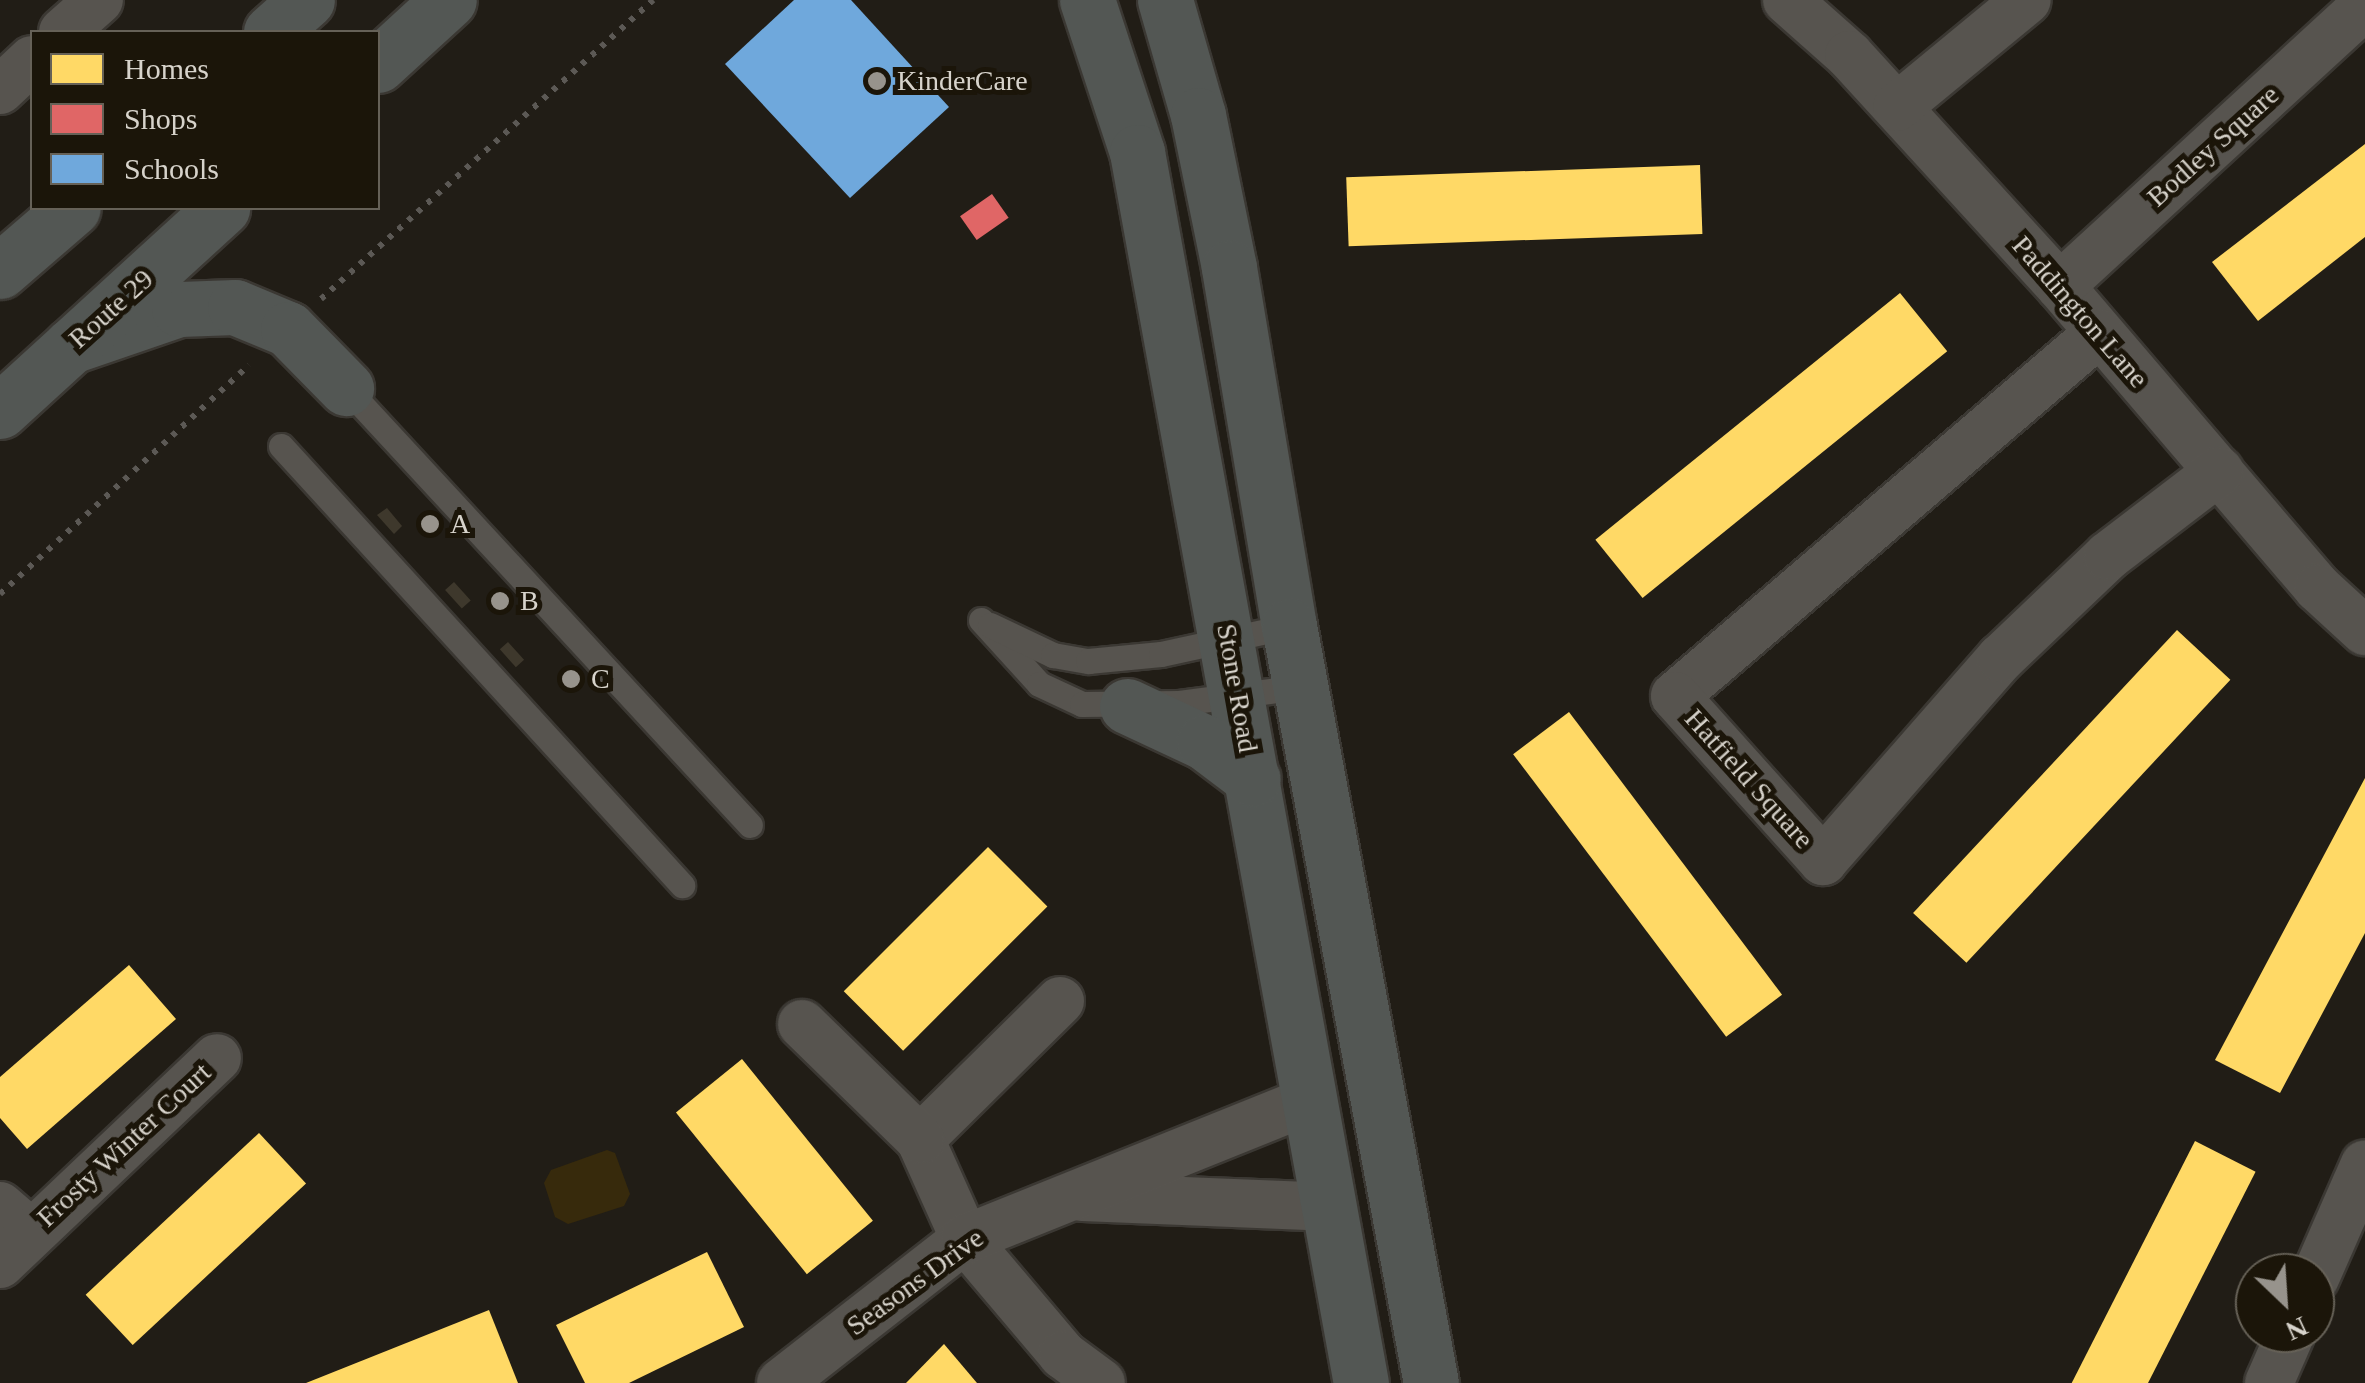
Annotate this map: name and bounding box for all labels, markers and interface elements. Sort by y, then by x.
legend [30,30,380,210]
text: Homes [124,52,209,85]
place label: KinderCare [897,64,1028,98]
marker: KinderCare [866,70,888,92]
street label: Bodley Square [2140,78,2286,214]
text: Shops [124,102,197,135]
text: Schools [124,152,219,185]
street label: Paddington Lane [2005,229,2155,395]
street label: Route 29 [62,262,160,356]
place label: A [450,507,470,541]
marker: A [419,513,441,535]
place label: B [520,584,539,618]
marker: B [489,590,511,612]
street label: Stone Road [1209,621,1265,755]
place label: C [591,662,610,696]
marker: C [560,668,582,690]
street label: Hatfield Square [1677,702,1821,856]
street label: Frosty Winter Court [30,1056,218,1234]
street label: Seasons Drive [840,1221,990,1343]
north arrow [2235,1253,2335,1353]
text: N [2281,1311,2313,1347]

